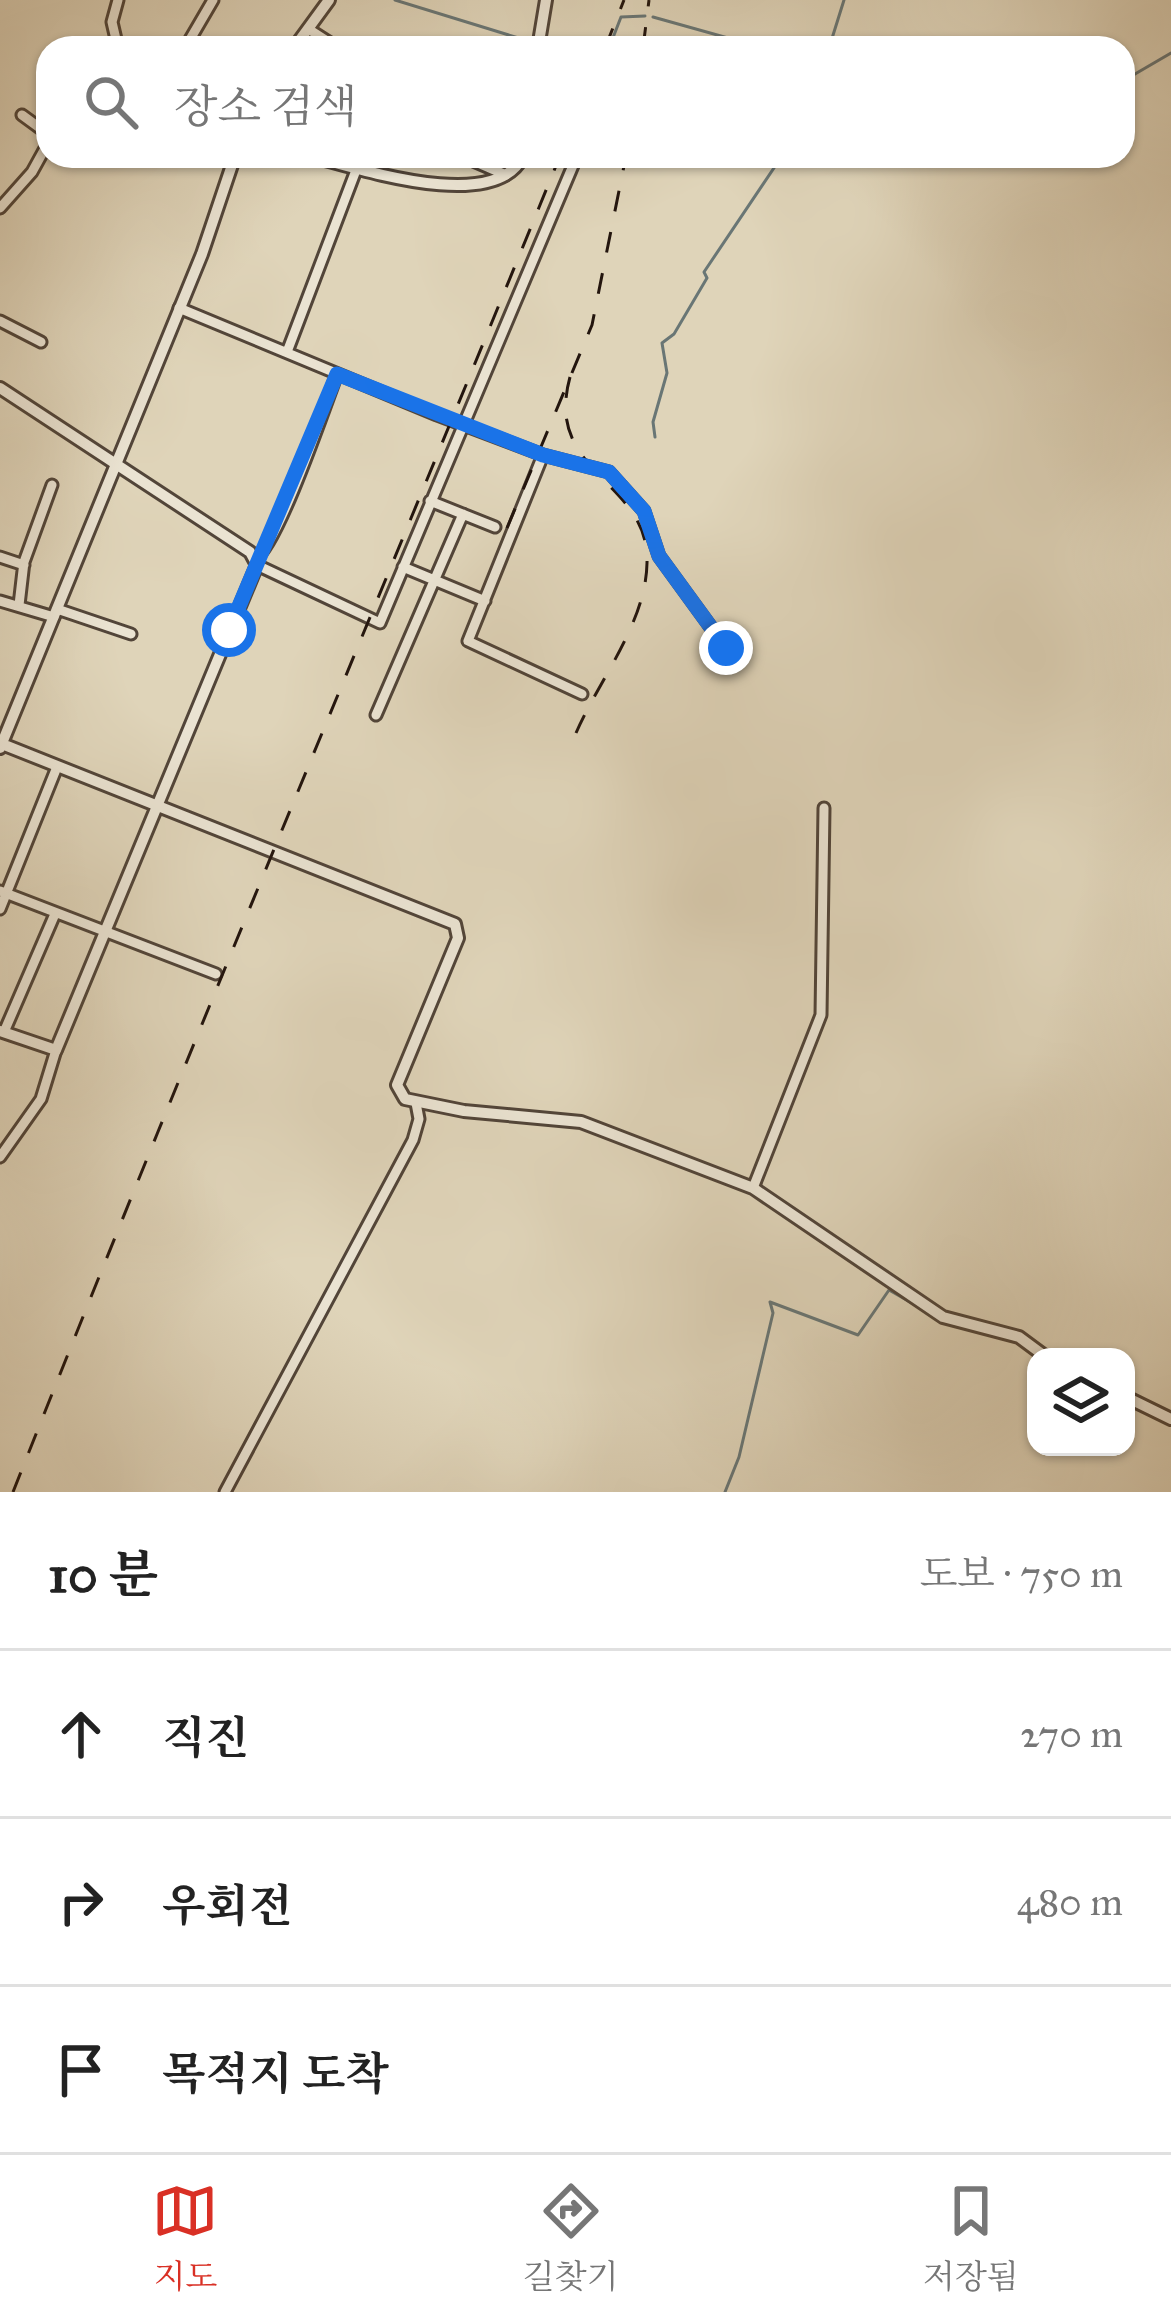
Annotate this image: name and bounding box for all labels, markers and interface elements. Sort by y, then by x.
search box [36,36,1135,168]
icon: search [78,69,144,135]
text: 장소 검색 [174,79,358,134]
route start [202,603,256,657]
route end [699,621,753,675]
map controls [1027,1348,1135,1456]
button: layers [1027,1348,1135,1456]
text: 10 분 [48,1544,158,1606]
text: 도보 · 750 m [920,1550,1123,1598]
icon: ahead [48,1701,114,1767]
text: 직진 [162,1710,249,1765]
text: 270 m [1020,1710,1123,1758]
icon: right [48,1869,114,1935]
text: 우회전 [162,1878,292,1933]
text: 480 m [1017,1878,1123,1926]
icon: arrive [48,2037,114,2103]
text: 목적지 도착 [162,2046,389,2101]
tab: 지도 [152,2178,218,2297]
tab: 길찾기 [523,2178,618,2297]
tab: 저장됨 [923,2178,1019,2297]

